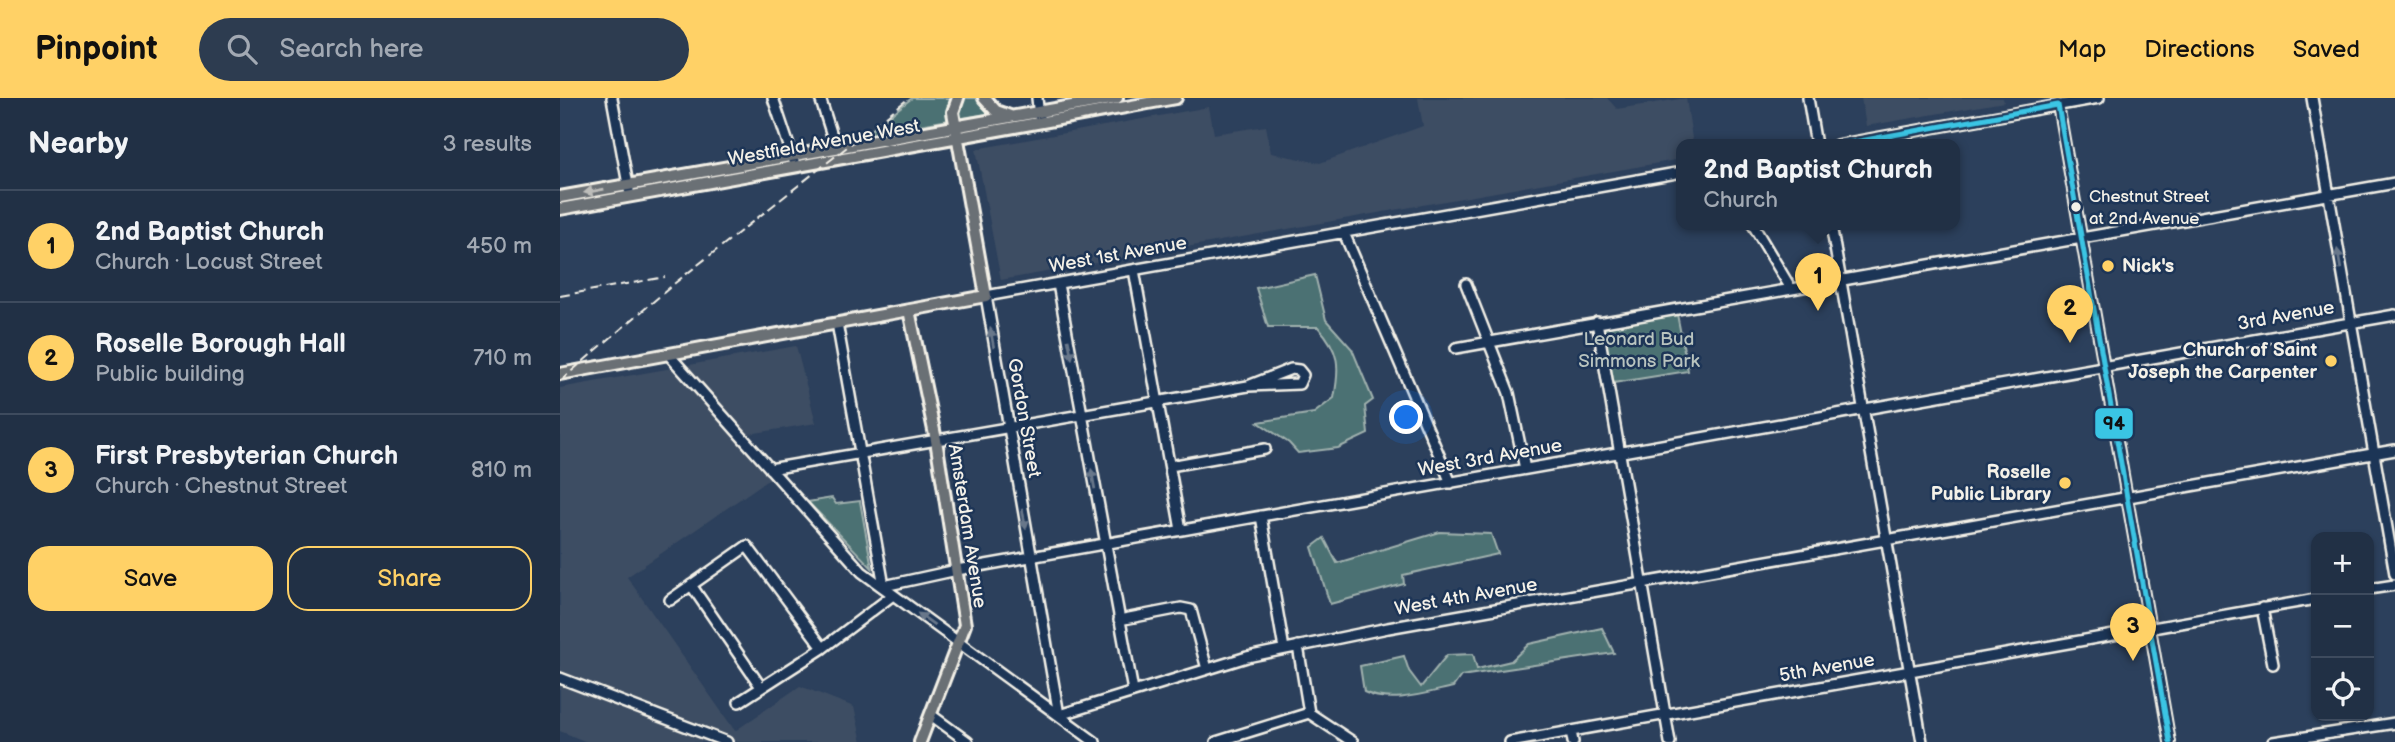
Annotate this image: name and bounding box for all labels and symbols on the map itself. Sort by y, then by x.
street label: Westfield Avenue West [726,115,922,171]
one-way arrow [583,186,605,197]
place label: Chestnut Street at 2nd Avenue [2089,187,2210,229]
marker: Chestnut Street at 2nd Avenue [2069,200,2083,214]
street label: West 1st Avenue [1047,232,1189,278]
one-way arrow [2334,248,2345,270]
pin: 1 [1795,253,1841,311]
place label: Nick's [2122,255,2174,278]
marker: Nick's [2100,258,2116,274]
pin: 2 [2047,285,2093,343]
street label: 3rd Avenue [2236,296,2336,336]
one-way arrow [986,327,997,349]
park label: Leonard Bud Simmons Park [1578,328,1700,373]
one-way arrow [1065,338,1076,360]
place label: Church of Saint Joseph the Carpenter [2128,339,2318,384]
marker: Church of Saint Joseph the Carpenter [2323,353,2339,369]
street label: Gordon Street [1002,356,1046,480]
your location [1389,400,1423,434]
line badge: 94 [2094,407,2134,440]
text: 94 [2103,413,2125,436]
street label: West 3rd Avenue [1416,434,1564,482]
street label: Amsterdam Avenue [943,442,991,610]
place label: Roselle Public Library [1931,461,2051,506]
one-way arrow [1087,468,1098,490]
marker: Roselle Public Library [2057,475,2073,491]
one-way arrow [1019,508,1030,530]
street label: West 4th Avenue [1393,573,1539,621]
pin: 3 [2110,603,2156,661]
one-way arrow [917,612,935,626]
street label: 5th Avenue [1778,648,1876,688]

